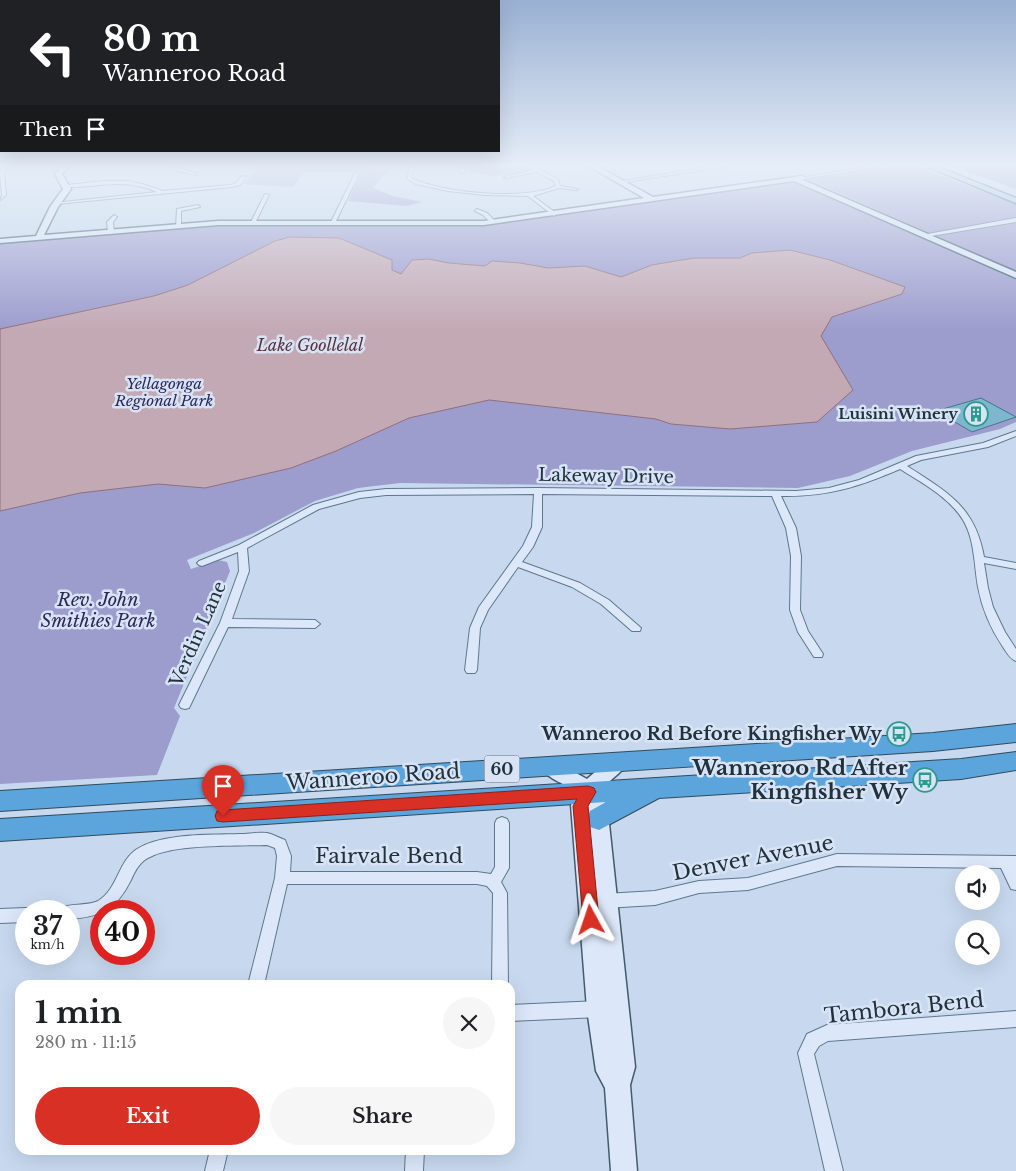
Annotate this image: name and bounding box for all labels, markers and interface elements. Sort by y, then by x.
text: 80 m [103,17,200,60]
icon: left [20,20,85,85]
text: Wanneroo Road [103,60,286,87]
icon: arrive [82,115,110,143]
text: Then [20,118,72,141]
water label: Lake Goollelal [256,335,364,355]
park label: Yellagonga Regional Park [114,374,213,410]
building icon: Luisini Winery [963,401,989,427]
place label: Luisini Winery [838,404,958,423]
street label: Lakeway Drive [538,464,674,488]
street label: Verdin Lane [165,578,231,691]
park label: Rev. John Smithies Park [41,589,155,632]
bus stop icon: Wanneroo Rd Before Kingfisher Wy [886,721,912,747]
place label: Wanneroo Rd Before Kingfisher Wy [540,723,882,745]
place label: Wanneroo Rd After Kingfisher Wy [691,755,909,805]
road number: 60 [484,756,520,782]
street label: Wanneroo Road [284,758,461,796]
pin [202,765,244,816]
bus stop icon: Wanneroo Rd After Kingfisher Wy [912,767,938,793]
icon: arrive [209,772,237,800]
street label: Denver Avenue [670,830,836,886]
street label: Fairvale Bend [315,843,463,869]
map controls [955,865,1000,965]
button: sound [955,865,1000,910]
position arrow [564,893,616,945]
speed limit sign: 40 [90,900,155,965]
text: 37 [33,911,62,942]
button: search [955,920,1000,965]
text: km/h [30,937,65,952]
street label: Tambora Bend [823,987,985,1029]
text: 1 min [35,994,122,1031]
button: close [443,997,495,1049]
text: 280 m · 11:15 [35,1032,137,1052]
button: Exit [35,1087,260,1145]
button: Share [270,1087,495,1145]

